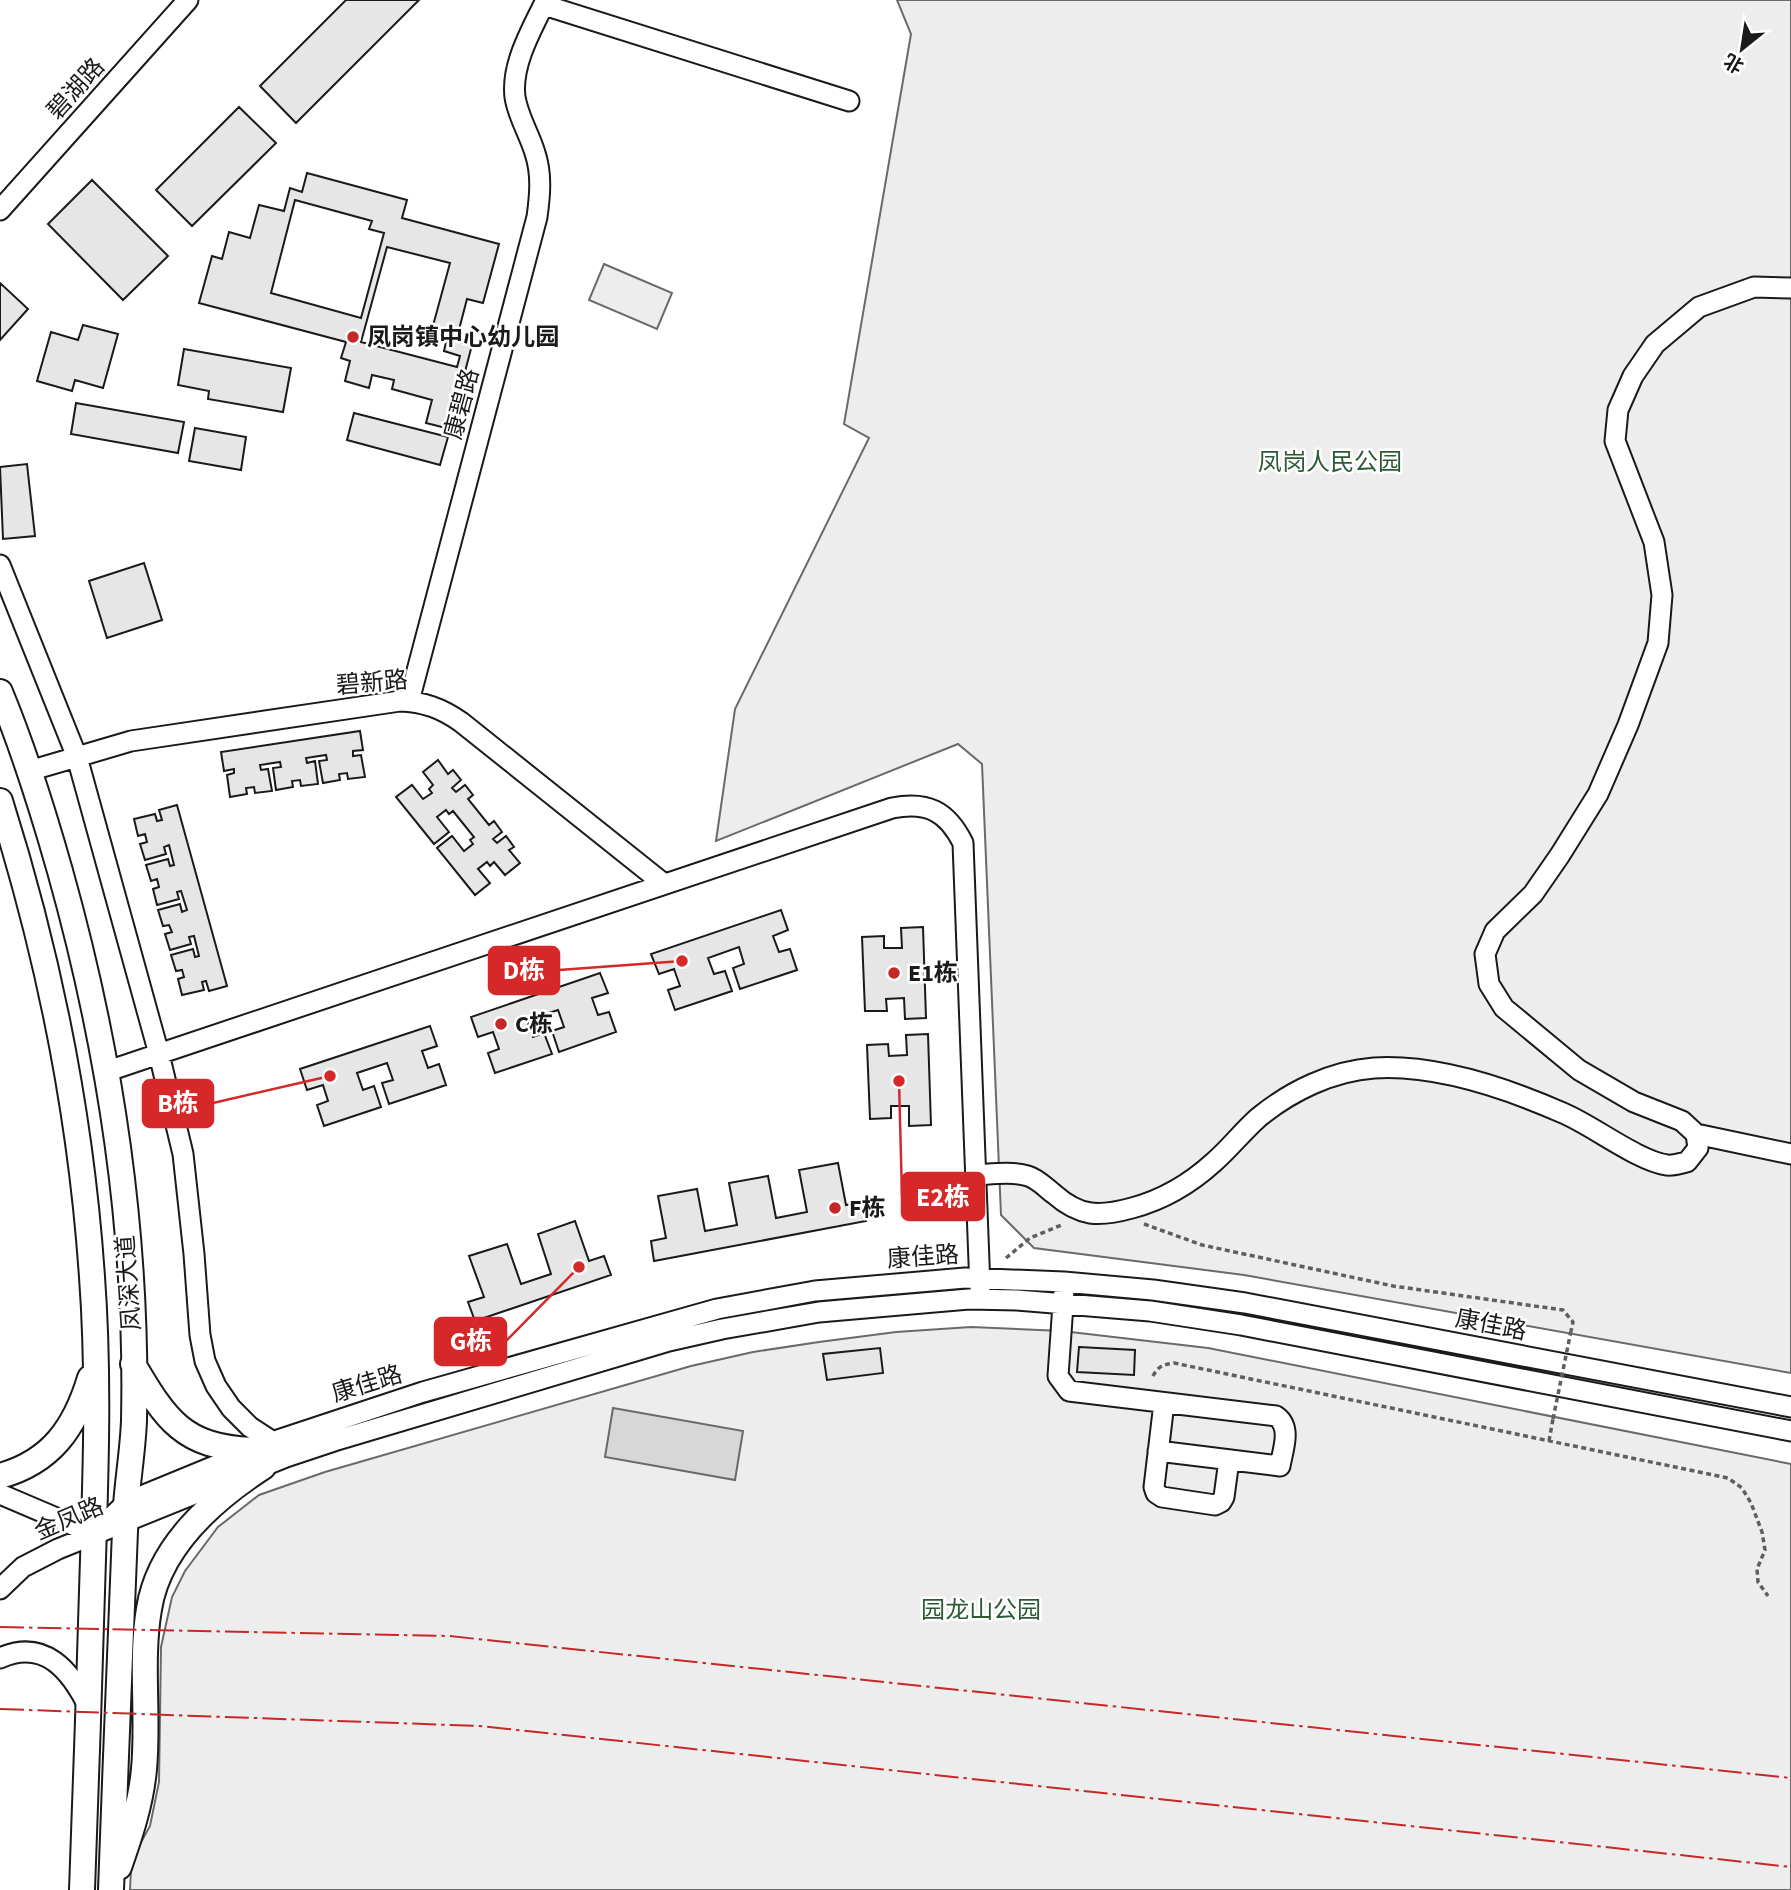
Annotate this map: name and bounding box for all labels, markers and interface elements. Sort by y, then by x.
north arrow [1707,14,1777,84]
text: 北 [1719,46,1749,79]
street label: 碧湖路 [39,51,113,127]
place label: 凤岗镇中心幼儿园 [367,320,559,355]
marker: 凤岗镇中心幼儿园 [345,329,361,345]
street label: 康碧路 [436,365,488,443]
park label: 凤岗人民公园 [1258,445,1402,480]
street label: 碧新路 [335,662,409,704]
callout: D栋 [489,947,559,994]
text: D栋 [503,952,545,989]
place label: E1栋 [908,956,958,991]
marker: E1栋 [886,965,902,981]
place label: C栋 [515,1007,553,1042]
marker: C栋 [493,1016,509,1032]
callout: B栋 [143,1080,213,1127]
text: B栋 [157,1085,199,1122]
callout: E2栋 [902,1173,984,1220]
text: E2栋 [916,1179,970,1216]
place label: F栋 [849,1191,886,1226]
marker: F栋 [827,1200,843,1216]
street label: 凤深大道 [108,1234,150,1332]
street label: 康佳路 [886,1237,960,1277]
street label: 康佳路 [1452,1301,1530,1349]
callout: G栋 [435,1318,506,1365]
text: G栋 [450,1323,492,1360]
street label: 康佳路 [327,1357,407,1411]
street label: 金凤路 [29,1489,109,1549]
park label: 园龙山公园 [921,1593,1041,1628]

